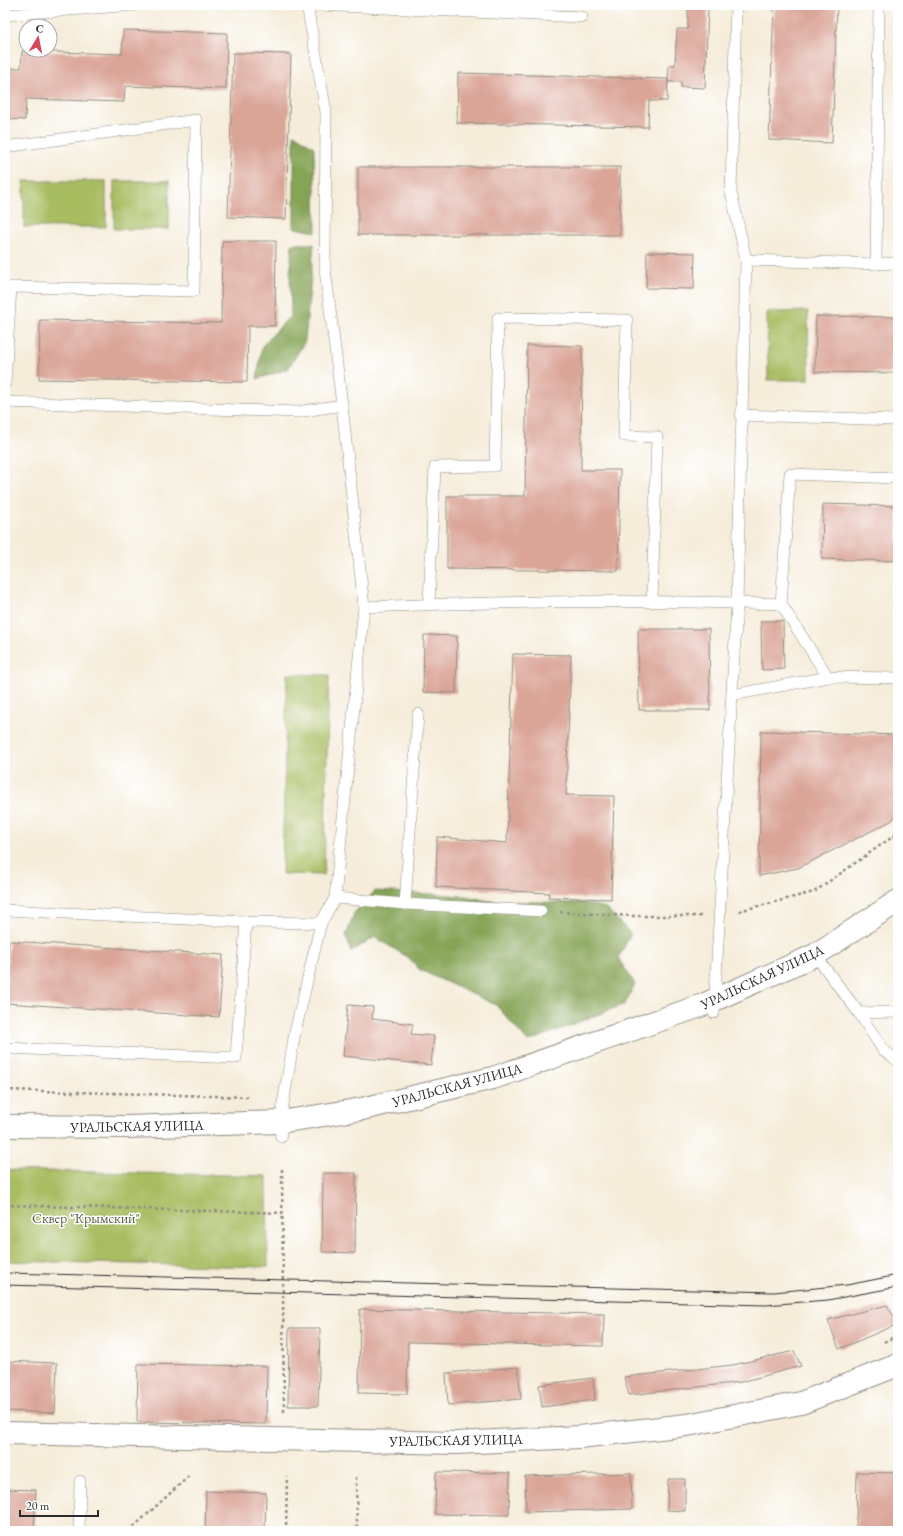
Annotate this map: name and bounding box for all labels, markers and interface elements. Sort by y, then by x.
north arrow [18,18,58,58]
text: С [35,21,45,36]
street label: УРАЛЬСКАЯ УЛИЦА [697,940,827,1014]
street label: УРАЛЬСКАЯ УЛИЦА [389,1059,524,1111]
street label: УРАЛЬСКАЯ УЛИЦА [69,1116,204,1136]
park label: Сквер "Крымский" [32,1209,140,1227]
street label: УРАЛЬСКАЯ УЛИЦА [388,1430,523,1450]
scale bar [20,1492,98,1518]
text: 20 m [26,1498,50,1514]

